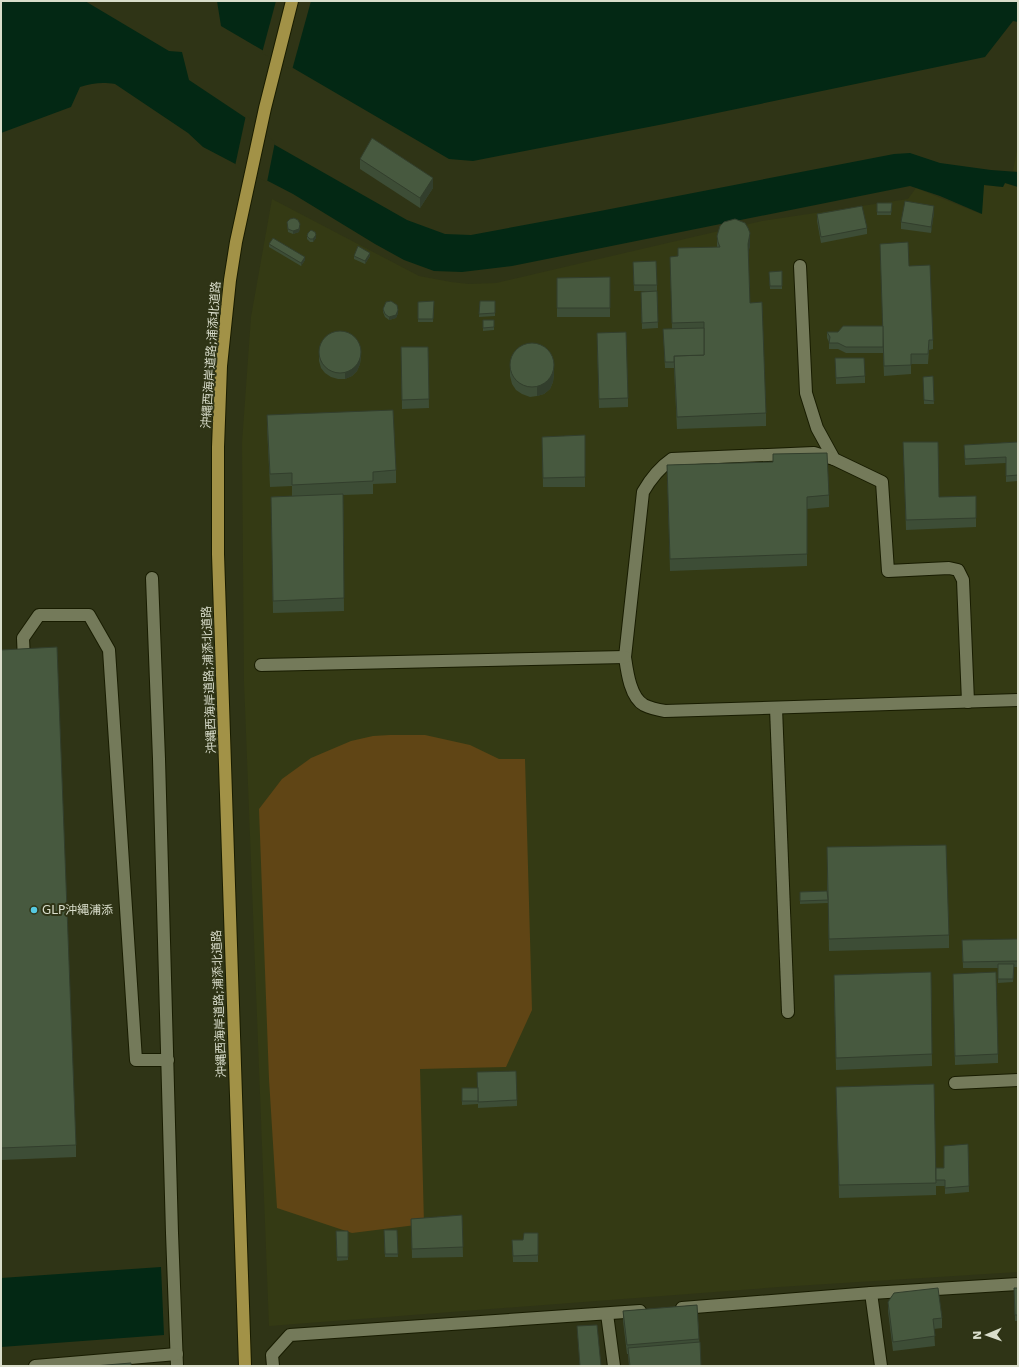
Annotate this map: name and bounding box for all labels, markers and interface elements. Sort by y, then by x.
street label: 沖縄西海岸道路;浦添北道路 [199,281,223,429]
street label: 沖縄西海岸道路;浦添北道路 [199,606,219,754]
place label: GLP沖縄浦添 [42,903,113,917]
marker: GLP沖縄浦添 [29,905,39,915]
street label: 沖縄西海岸道路;浦添北道路 [209,930,229,1078]
north arrow [967,1315,1007,1355]
text: N [971,1330,984,1340]

